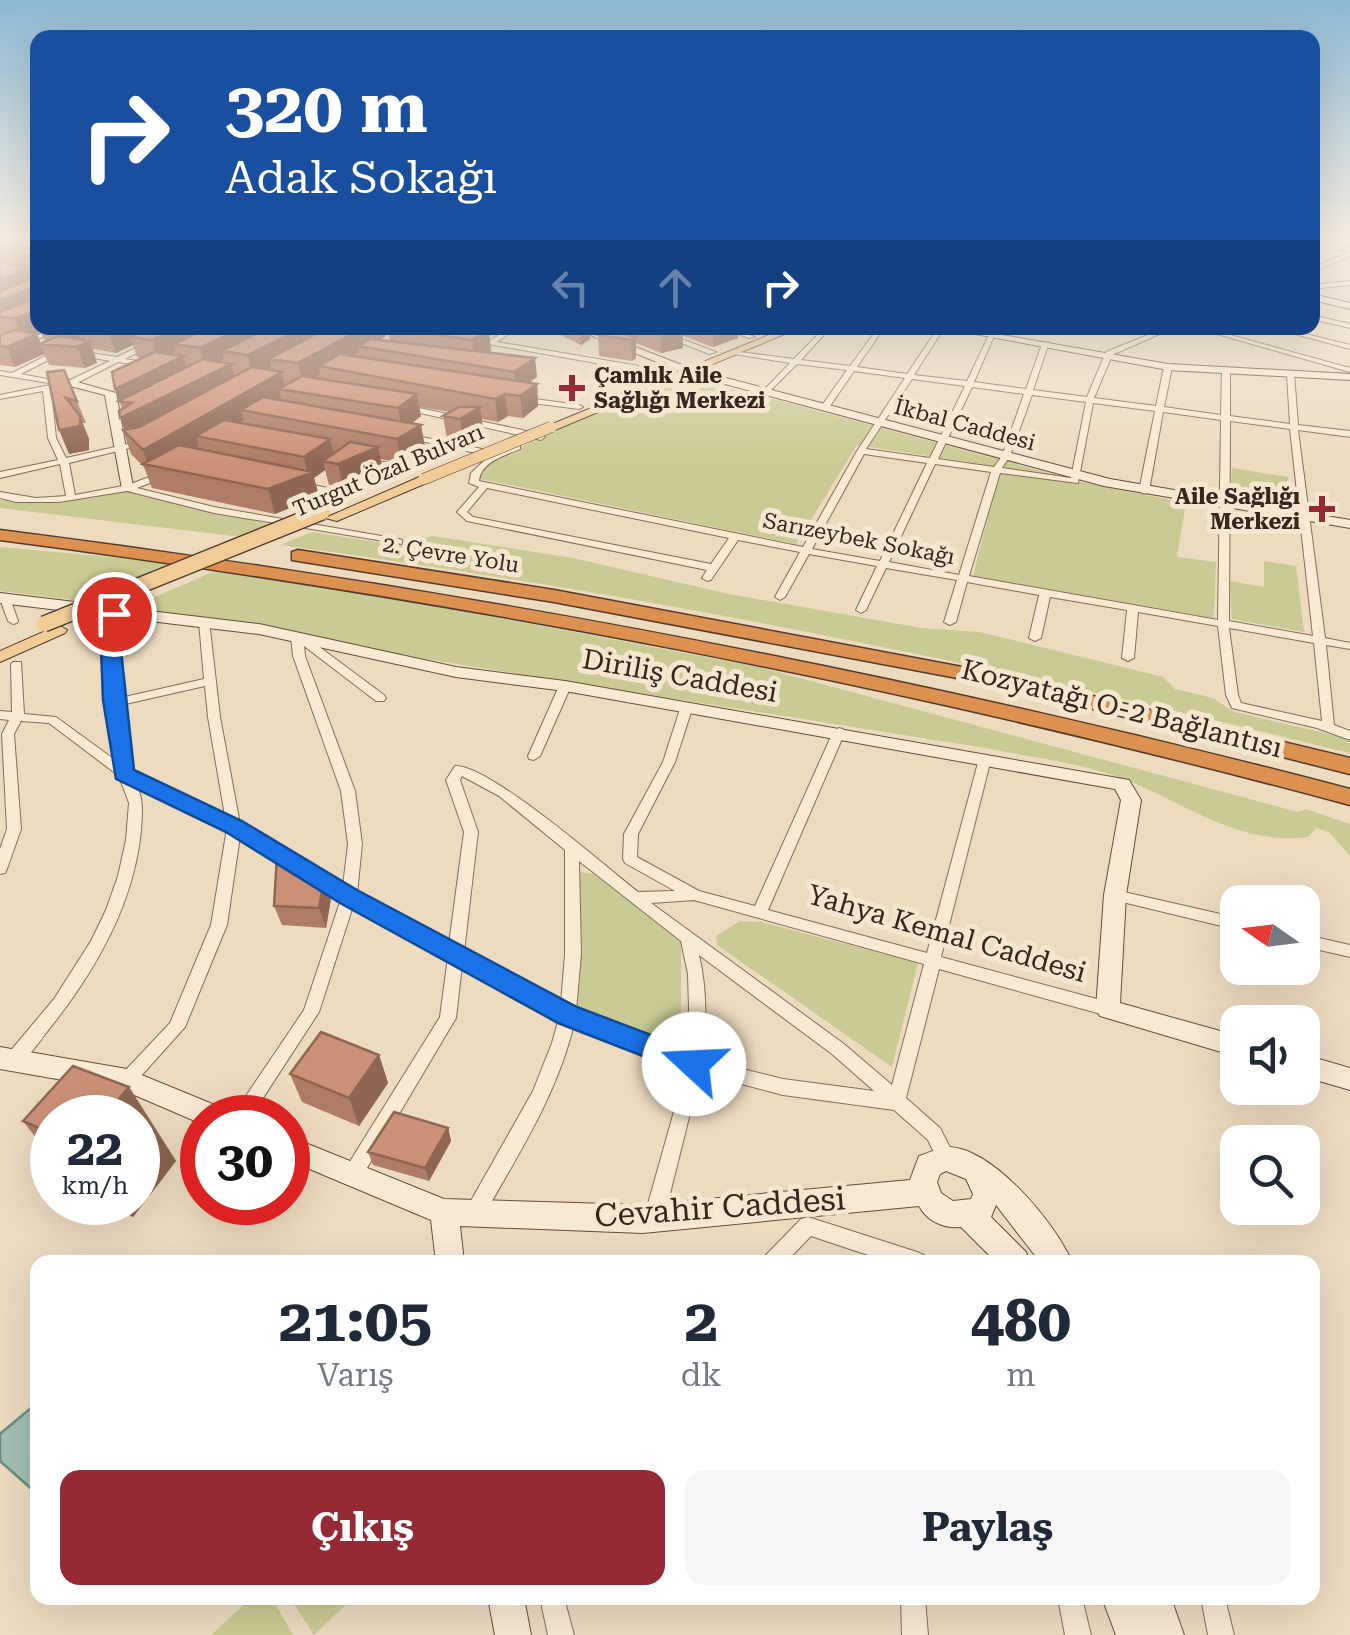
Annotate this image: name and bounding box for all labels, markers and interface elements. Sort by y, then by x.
text: 320 m [225,67,428,149]
icon: right [60,70,190,200]
text: Adak Sokağı [225,151,497,204]
icon: left [543,260,598,315]
icon: ahead [648,260,703,315]
icon: right [753,260,808,315]
place label: Çamlık Aile Sağlığı Merkezi [594,363,765,413]
marker: Çamlık Aile Sağlığı Merkezi [559,375,585,401]
street label: İkbal Caddesi [892,393,1038,455]
street label: Turgut Özal Bulvarı [289,418,487,522]
place label: Aile Sağlığı Merkezi [1175,484,1300,534]
marker: Aile Sağlığı Merkezi [1309,496,1335,522]
street label: Sarızeybek Sokağı [761,508,957,569]
street label: 2. Çevre Yolu [381,531,521,578]
pin [72,572,157,657]
icon: arrive [87,587,142,642]
street label: Diriliş Caddesi [580,642,780,709]
street label: Kozyatağı O-2 Bağlantısı [958,653,1286,764]
street label: Yahya Kemal Caddesi [804,878,1090,989]
north arrow [1220,885,1320,985]
map controls [1220,885,1320,1225]
button: sound [1220,1005,1320,1105]
position arrow [642,1012,746,1116]
speed limit sign: 30 [180,1095,310,1225]
text: 22 [67,1119,123,1177]
button: search [1220,1125,1320,1225]
text: km/h [62,1171,128,1200]
street label: Cevahir Caddesi [593,1179,847,1235]
text: 21:05 [279,1285,432,1356]
text: 2 [684,1285,718,1356]
text: 480 [970,1285,1071,1356]
text: Varış [317,1356,394,1394]
text: dk [681,1356,722,1394]
text: m [1006,1356,1035,1394]
button: Çıkış [60,1470,665,1585]
button: Paylaş [685,1470,1290,1585]

